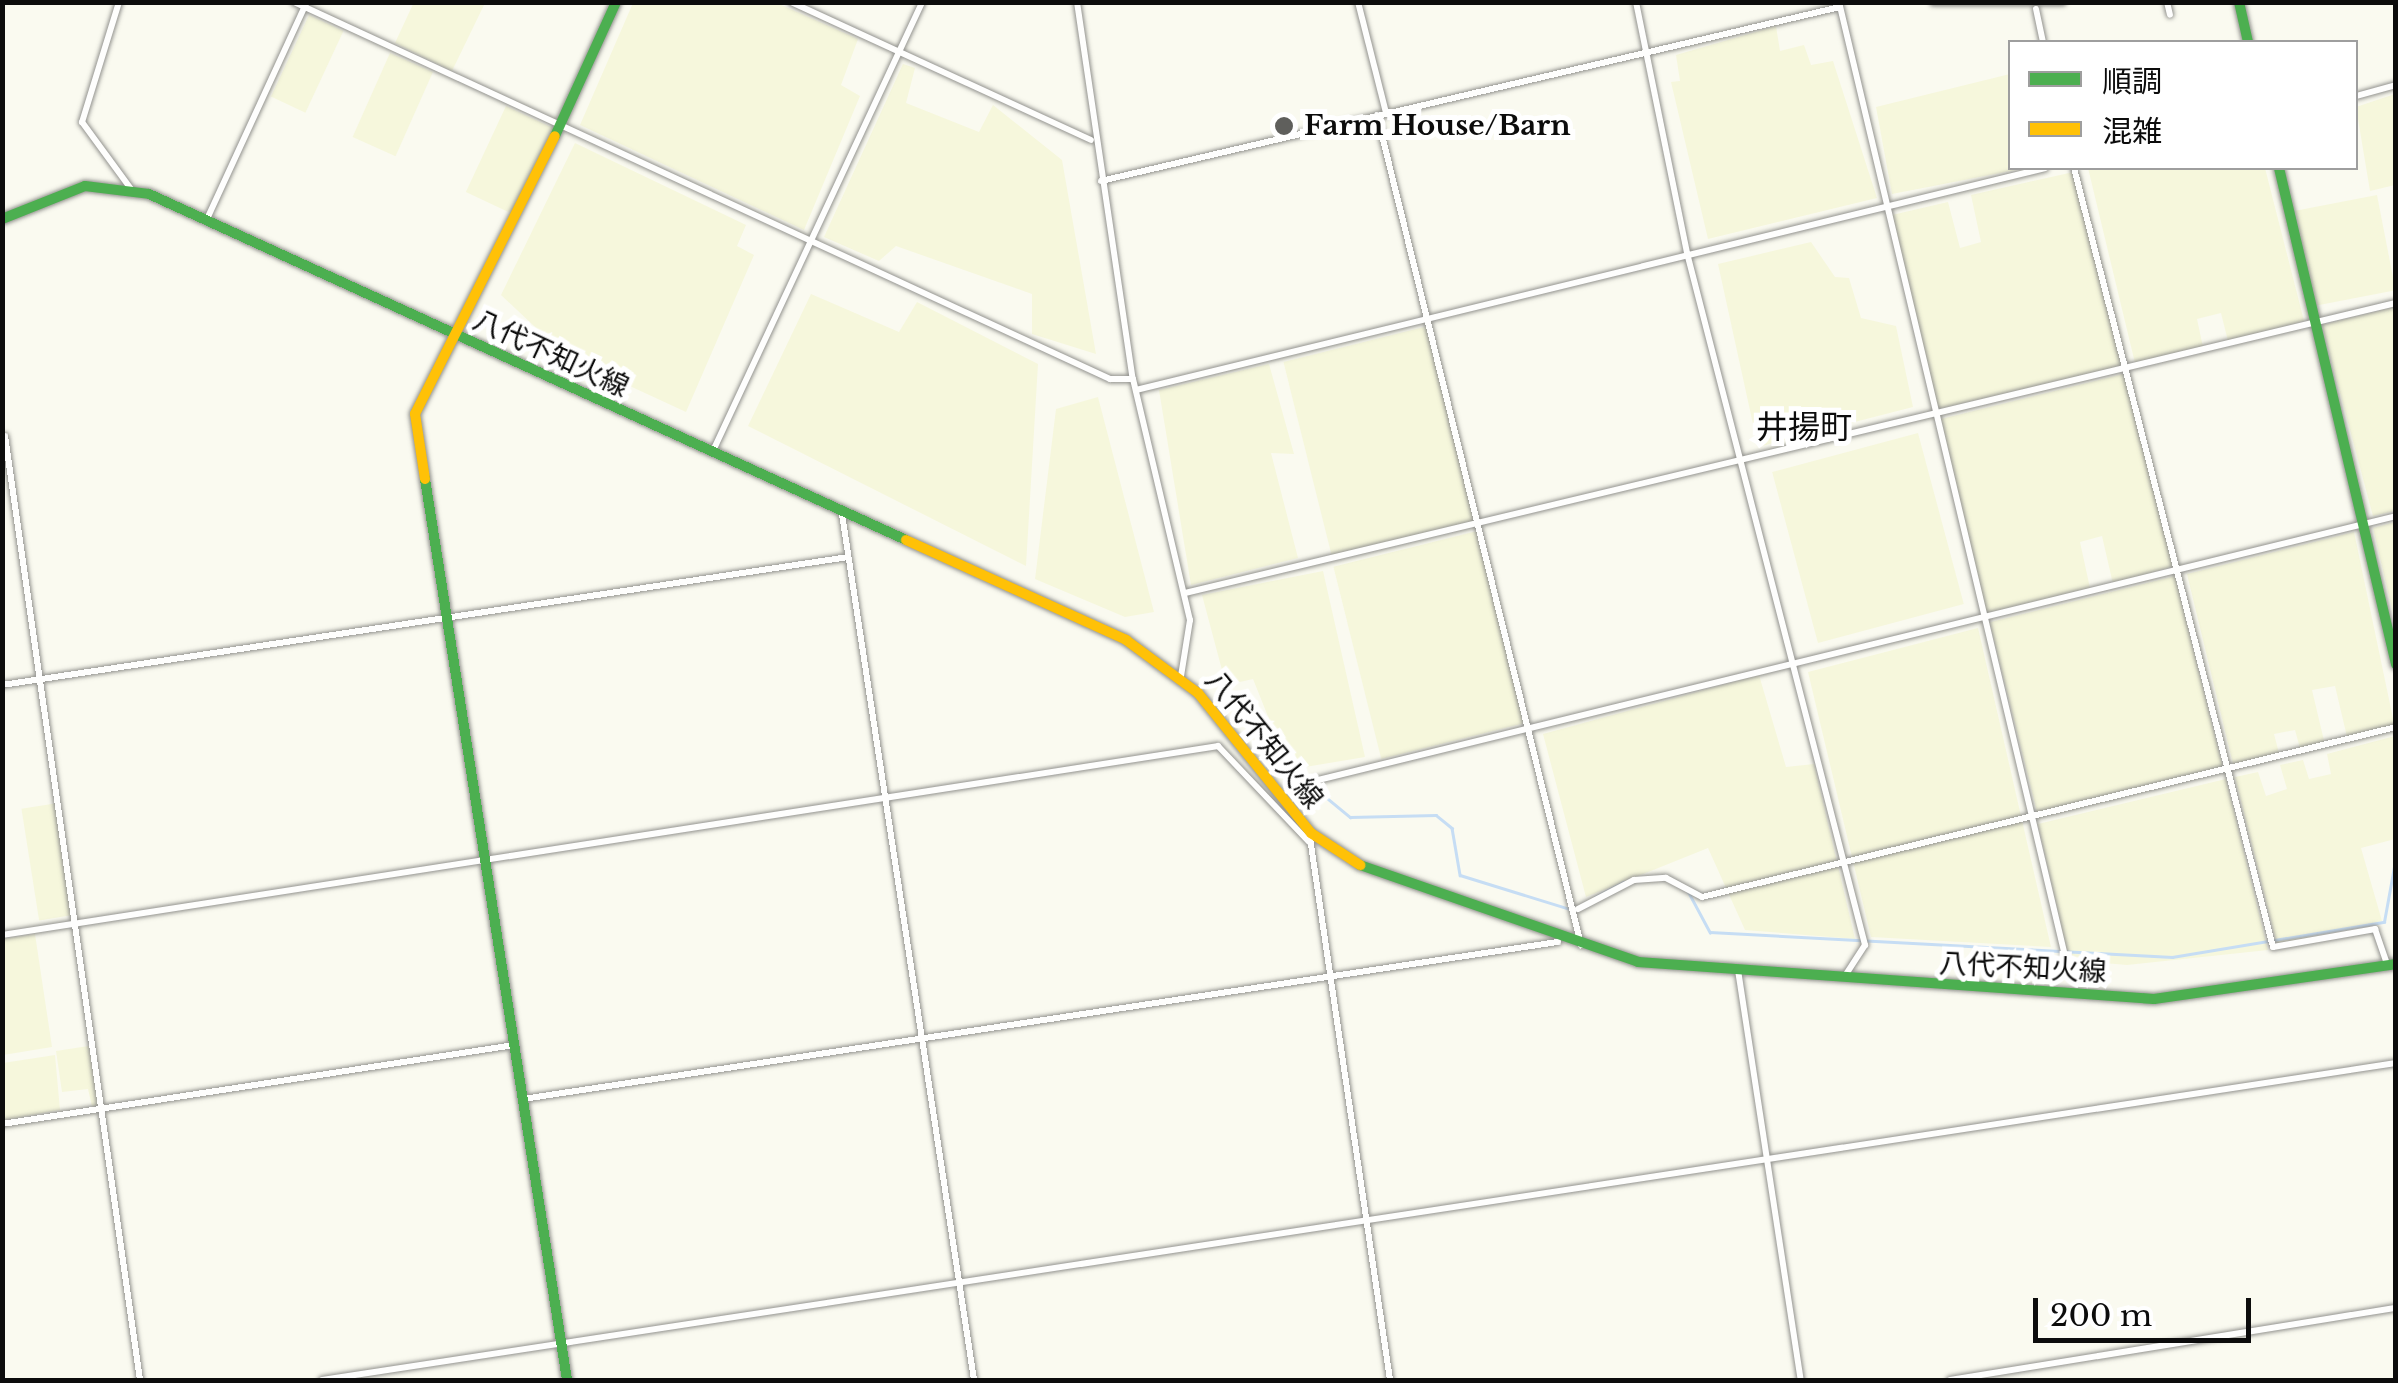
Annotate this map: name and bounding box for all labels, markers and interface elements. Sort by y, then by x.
legend [2008,40,2358,170]
text: 順調 [2102,63,2162,100]
place label: Farm House/Barn [1304,109,1571,143]
text: 混雑 [2102,113,2162,150]
marker: Farm House/Barn [1273,115,1295,137]
street label: 八代不知火線 [468,303,634,405]
district label: 井揚町 [1756,408,1852,446]
street label: 八代不知火線 [1198,664,1330,816]
street label: 八代不知火線 [1938,947,2108,989]
scale bar [2038,1278,2256,1340]
text: 200 m [2050,1297,2152,1334]

